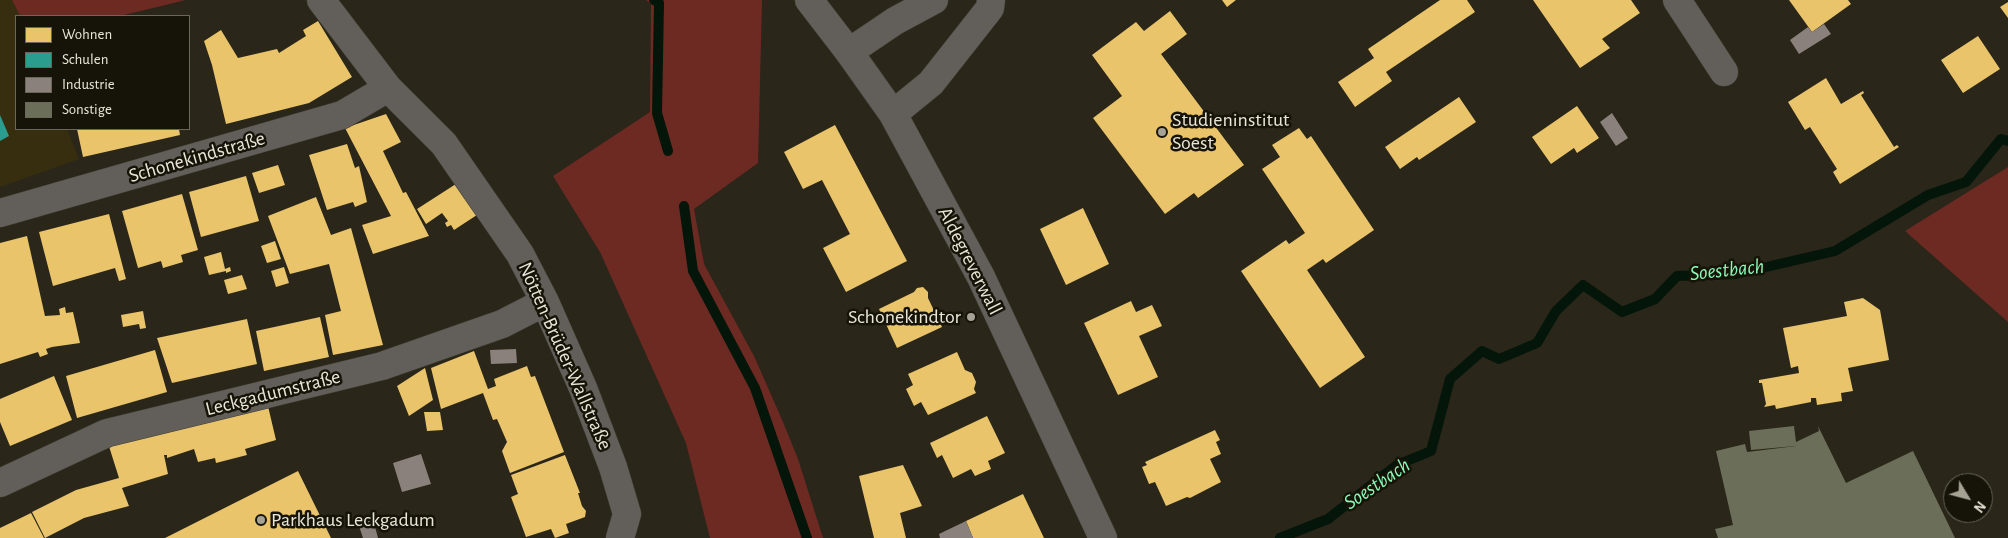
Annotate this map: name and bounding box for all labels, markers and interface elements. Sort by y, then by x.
legend [15,15,190,130]
text: Wohnen [62,27,112,42]
text: Schulen [62,52,108,67]
text: Industrie [62,77,115,92]
text: Sonstige [62,102,112,117]
place label: Studieninstitut Soest [1172,108,1289,155]
street label: Schonekindstraße [126,126,268,188]
marker: Studieninstitut Soest [1156,126,1168,138]
street label: Aldegreverwall [933,203,1007,319]
water label: Soestbach [1689,254,1765,286]
street label: Nötten-Brüder-Wallstraße [513,258,617,454]
place label: Schonekindtor [848,305,961,329]
marker: Schonekindtor [965,311,977,323]
street label: Leckgadumstraße [203,365,343,421]
water label: Soestbach [1339,453,1415,515]
north arrow [1943,473,1993,523]
text: N [1971,498,1988,515]
place label: Parkhaus Leckgadum [271,508,435,532]
marker: Parkhaus Leckgadum [255,514,267,526]

